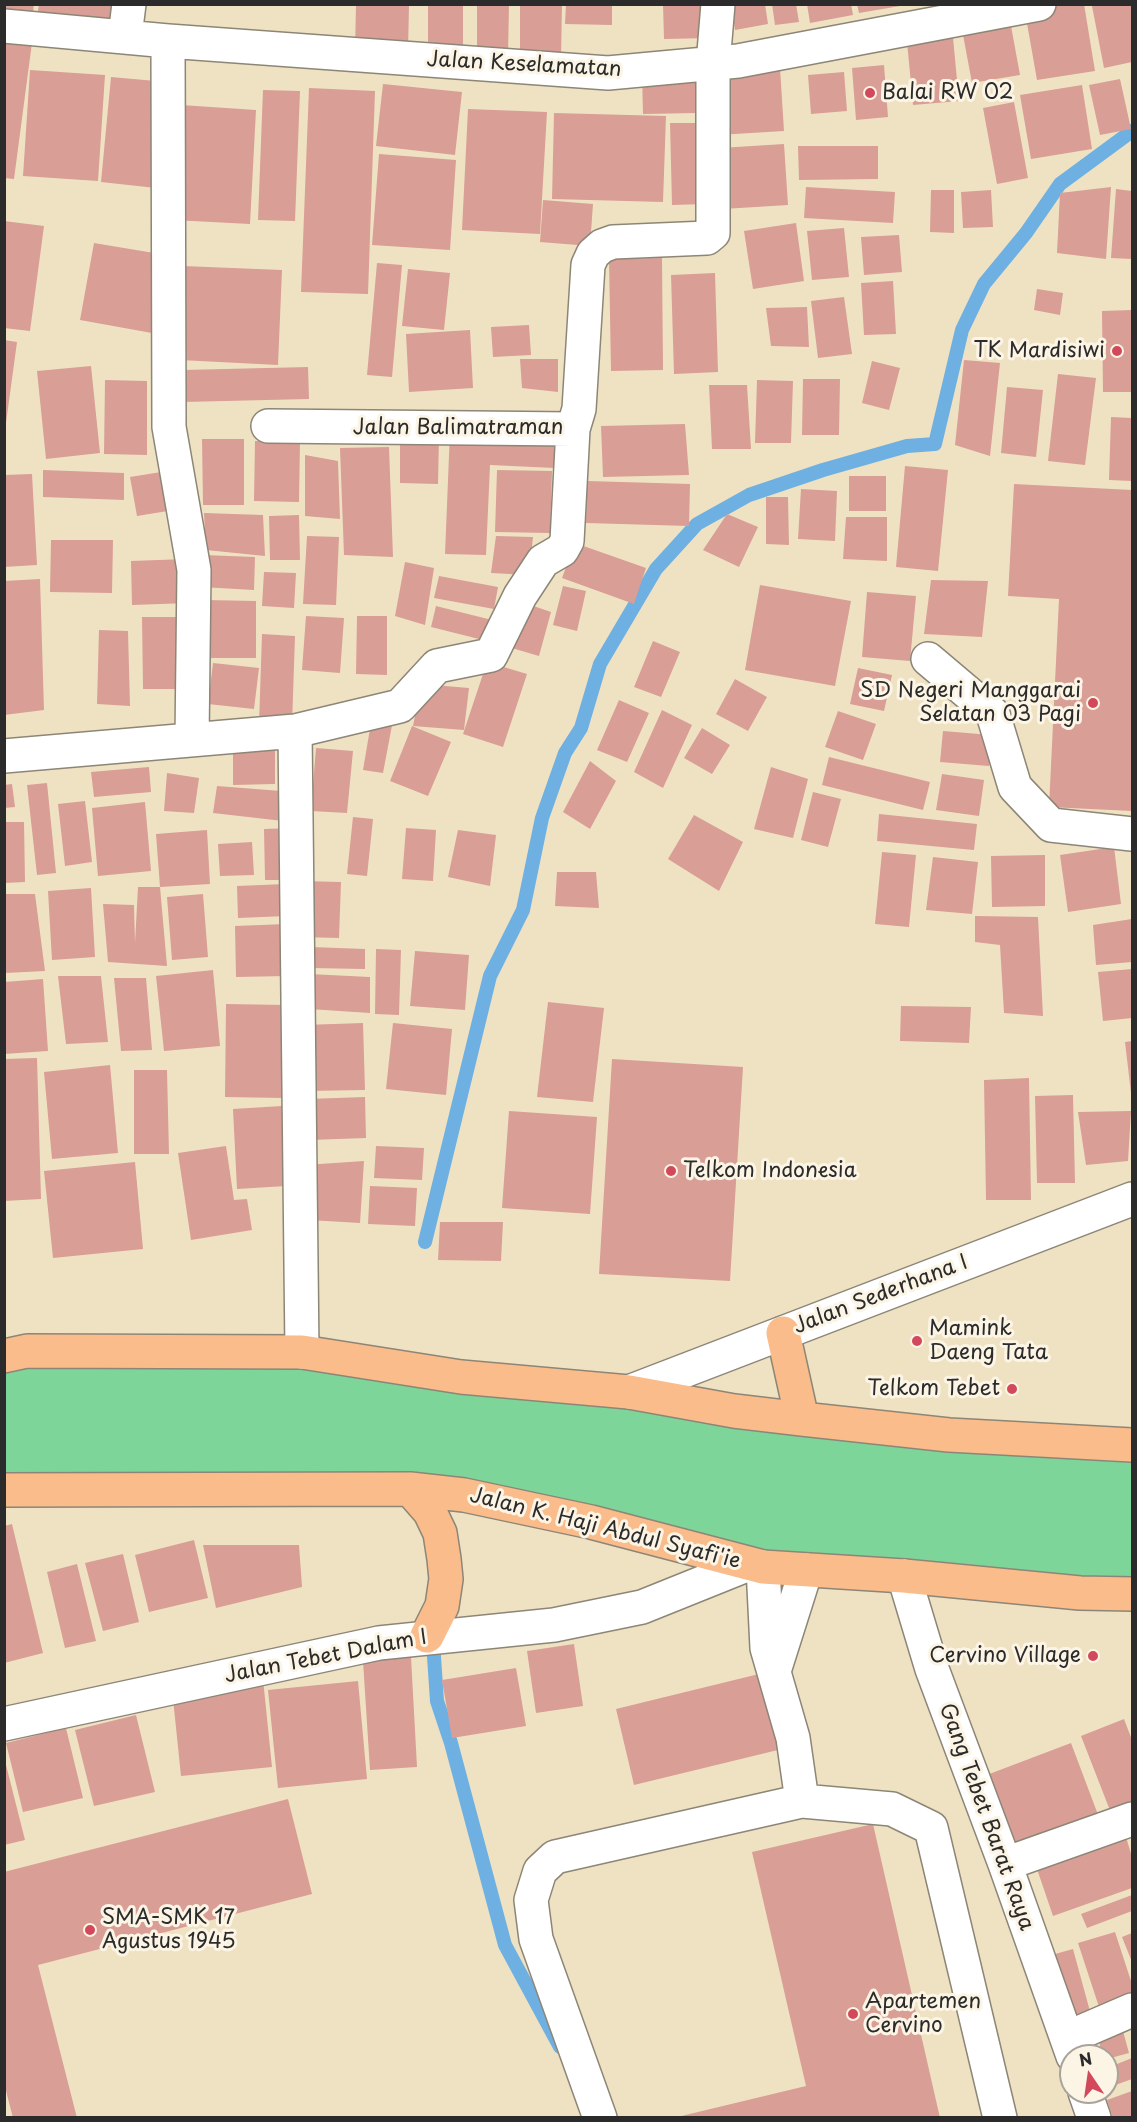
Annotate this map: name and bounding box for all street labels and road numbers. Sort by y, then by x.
street label: Jalan Keselamatan [426,47,622,83]
street label: Jalan Balimatraman [353,415,563,441]
street label: Jalan Sederhana I [790,1250,972,1340]
street label: Jalan K. Haji Abdul Syafi'ie [467,1483,743,1575]
street label: Jalan Tebet Dalam I [223,1625,429,1689]
street label: Gang Tebet Barat Raya [933,1700,1039,1934]

